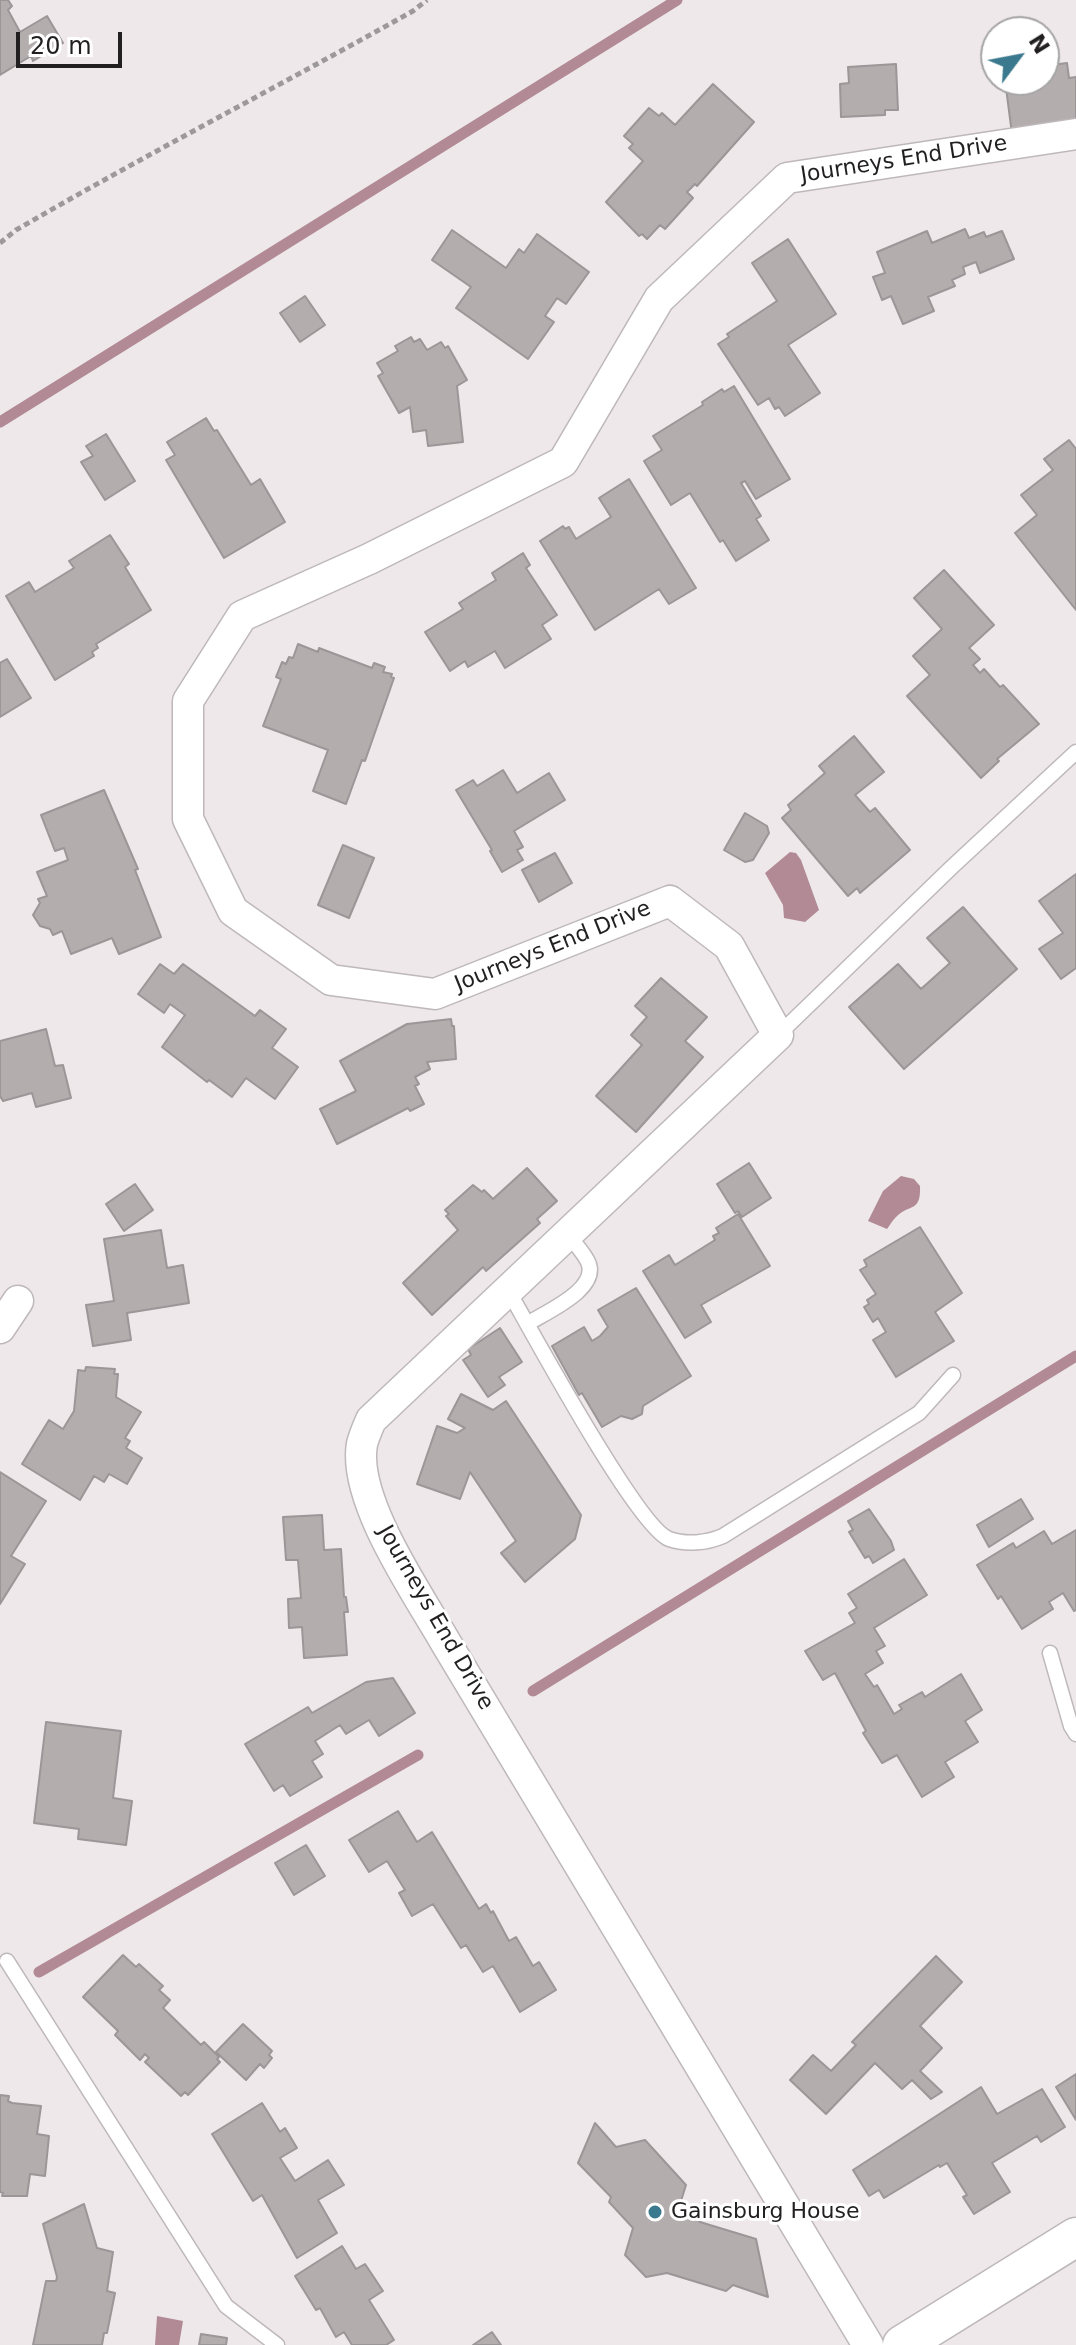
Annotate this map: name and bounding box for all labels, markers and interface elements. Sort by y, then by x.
scale bar [20,16,126,66]
north arrow [980,16,1060,96]
text: N [1024,30,1055,59]
text: 20 m [30,32,92,60]
street label: Journeys End Drive [799,131,1009,189]
street label: Journeys End Drive [451,896,655,998]
street label: Journeys End Drive [371,1521,499,1715]
place label: Gainsburg House [671,2199,860,2225]
marker: Gainsburg House [646,2203,664,2221]

